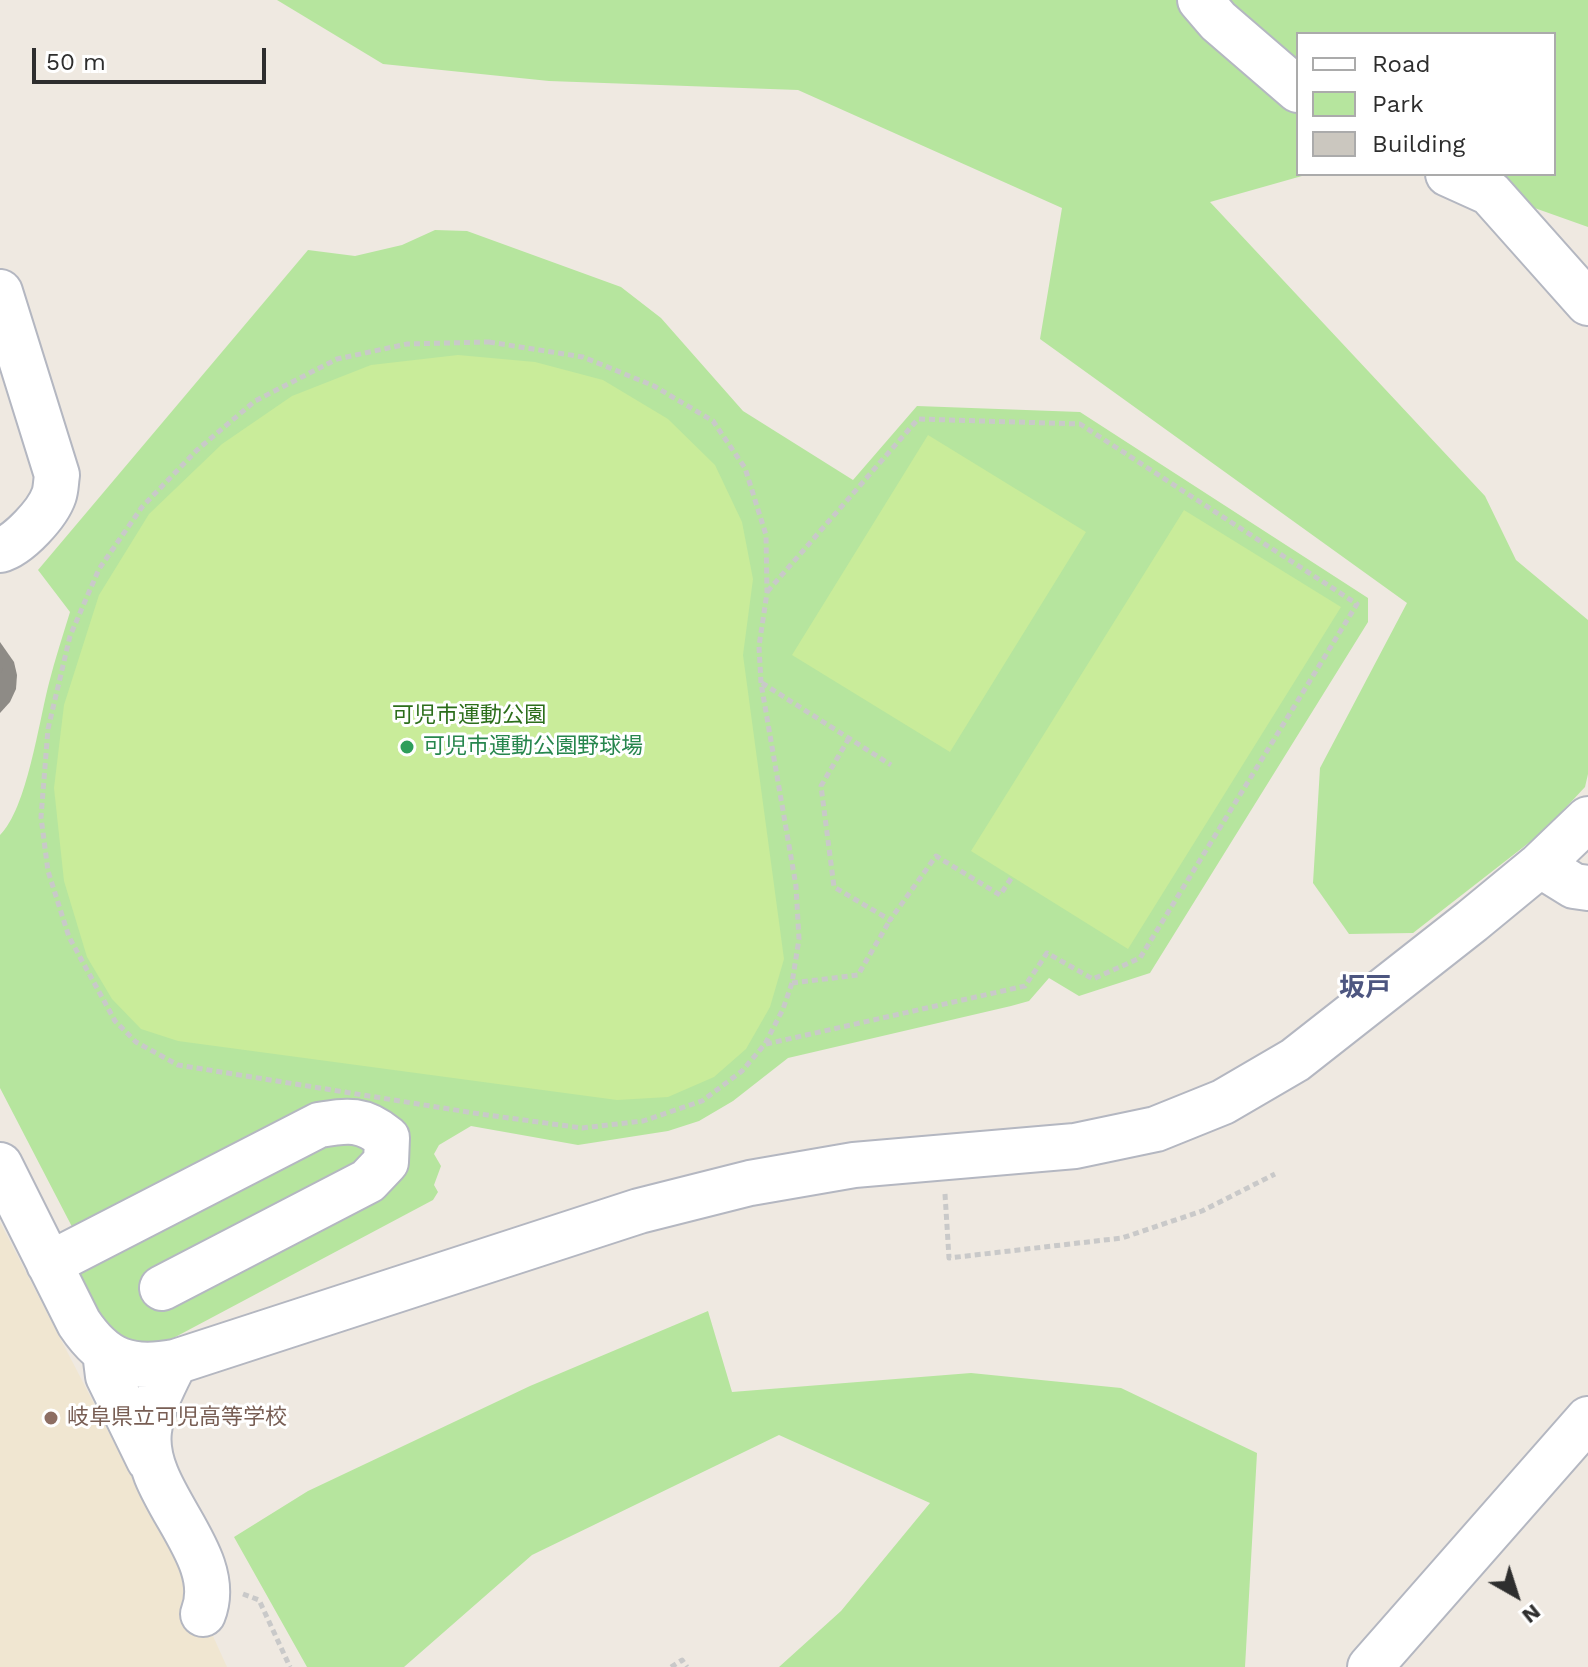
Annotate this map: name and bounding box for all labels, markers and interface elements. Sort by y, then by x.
scale bar [36,32,270,82]
legend [1296,32,1556,176]
text: 50 m [46,48,106,76]
text: Road [1372,50,1431,78]
text: Park [1372,90,1424,118]
text: Building [1372,130,1465,158]
park label: 可児市運動公園 [392,703,546,729]
place label: 可児市運動公園野球場 [423,734,643,760]
marker: 可児市運動公園野球場 [398,738,416,756]
district label: 坂戸 [1339,972,1391,1004]
place label: 岐阜県立可児高等学校 [67,1405,287,1431]
marker: 岐阜県立可児高等学校 [42,1409,60,1427]
north arrow [1476,1555,1556,1635]
text: N [1517,1599,1546,1629]

